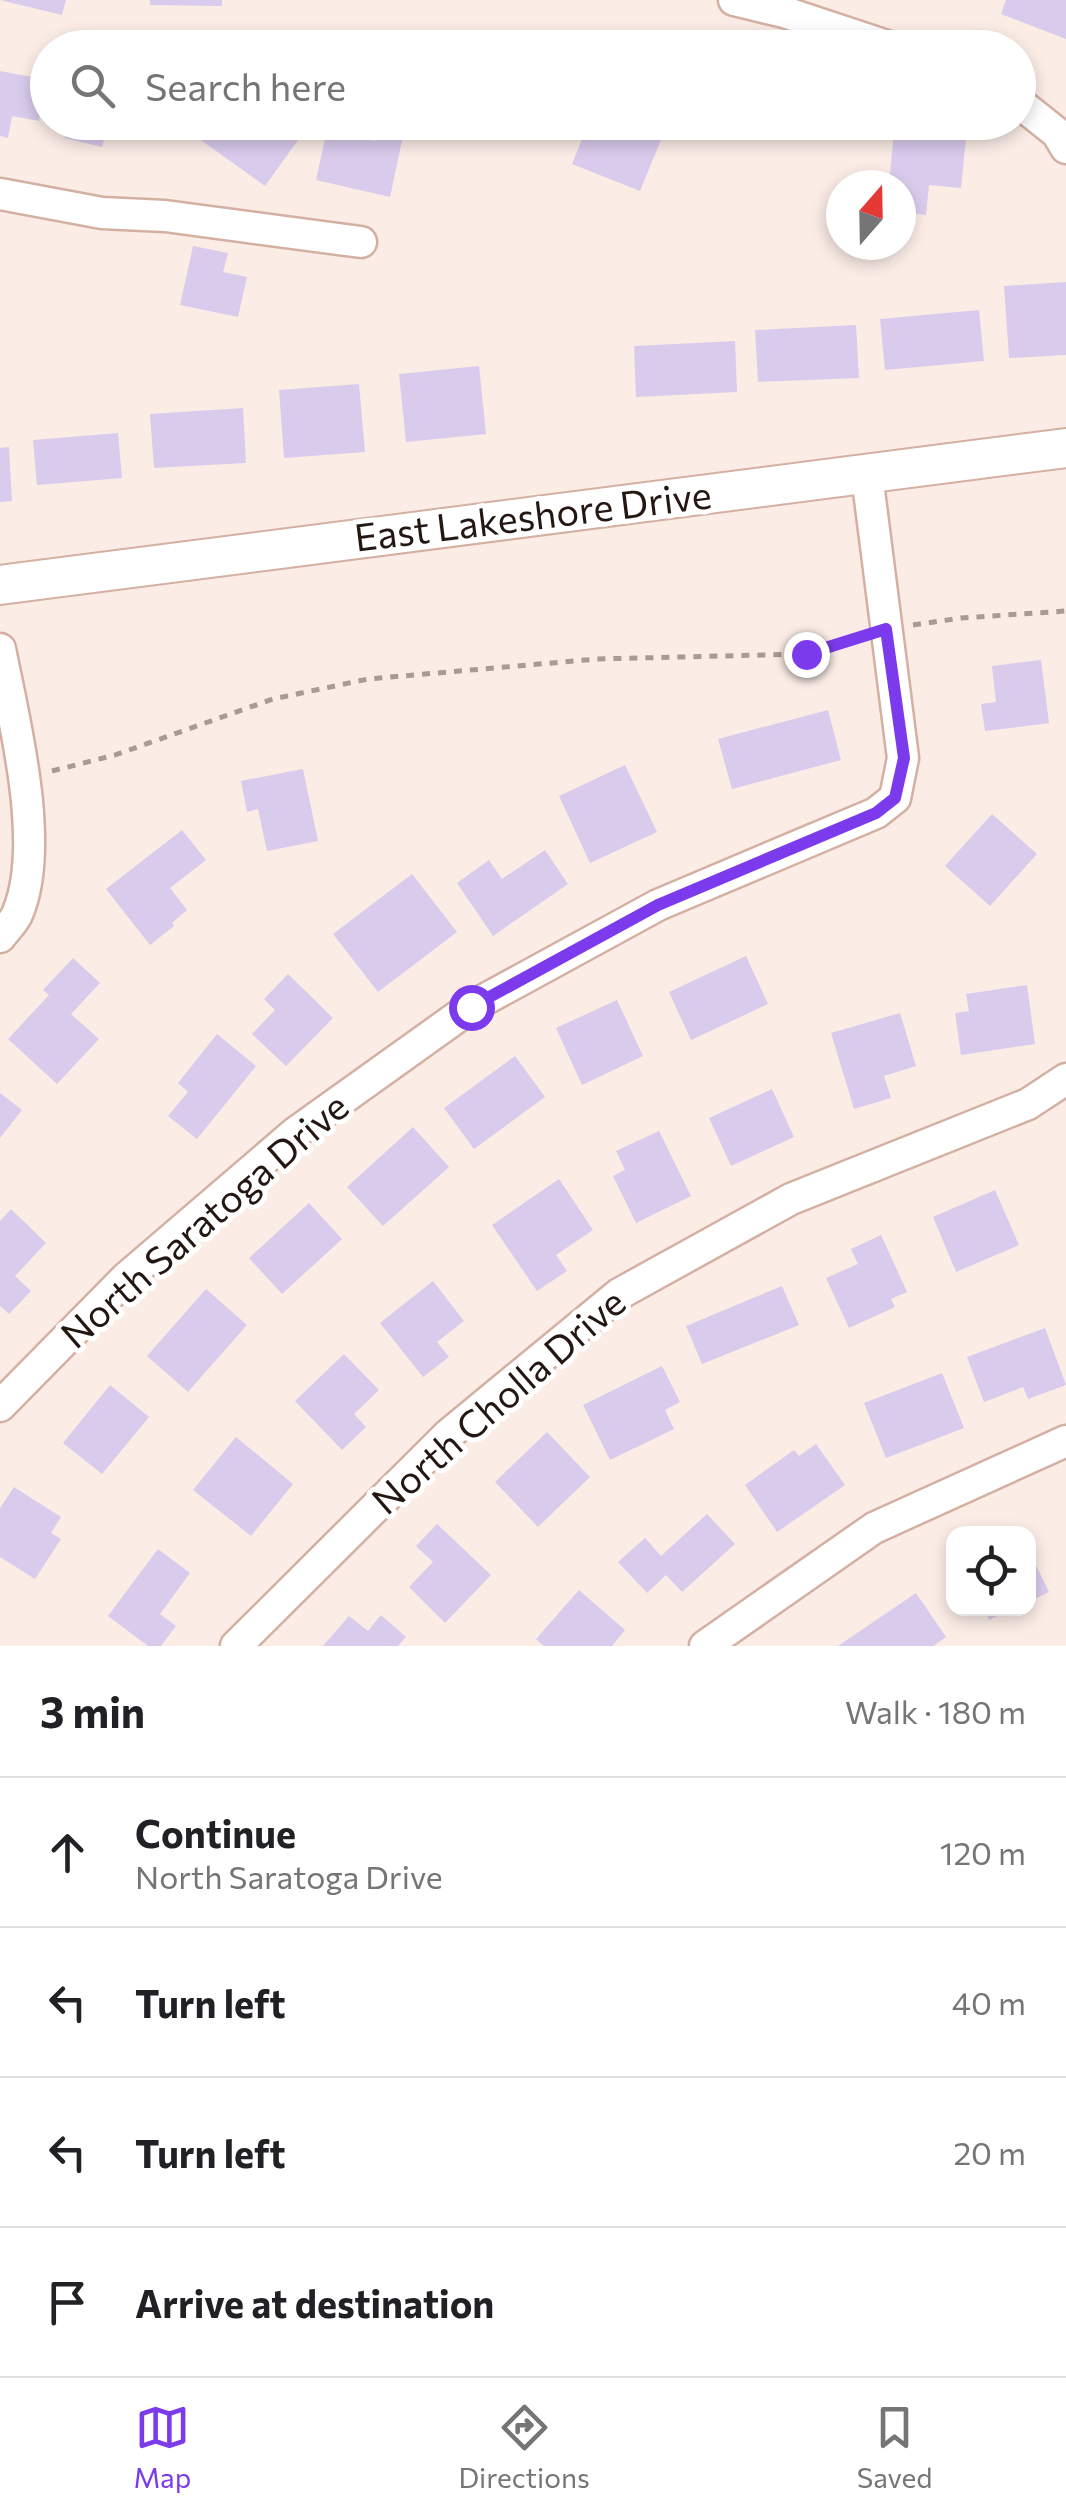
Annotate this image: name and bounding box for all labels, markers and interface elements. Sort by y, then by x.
search box [30,30,1036,140]
icon: search [65,58,120,113]
text: Search here [145,62,346,109]
north arrow [826,170,916,260]
street label: East Lakeshore Drive [352,469,714,560]
route end [784,632,830,678]
route start [449,985,495,1031]
street label: North Saratoga Drive [50,1082,357,1357]
street label: North Cholla Drive [361,1277,634,1523]
map controls [946,1526,1036,1616]
button: locate [946,1526,1036,1616]
text: 3 min [40,1685,145,1737]
text: Walk · 180 m [845,1691,1026,1731]
text: Continue [135,1809,296,1856]
icon: ahead [40,1825,95,1880]
text: 120 m [940,1832,1026,1872]
text: North Saratoga Drive [135,1856,443,1896]
icon: left [40,1975,95,2030]
text: Turn left [135,1979,286,2026]
text: 40 m [952,1982,1026,2022]
icon: left [40,2125,95,2180]
text: Turn left [135,2129,286,2176]
text: 20 m [953,2132,1026,2172]
icon: arrive [40,2275,95,2330]
text: Arrive at destination [135,2279,494,2326]
tab: Map [134,2400,191,2494]
tab: Directions [458,2400,590,2494]
tab: Saved [857,2400,932,2494]

